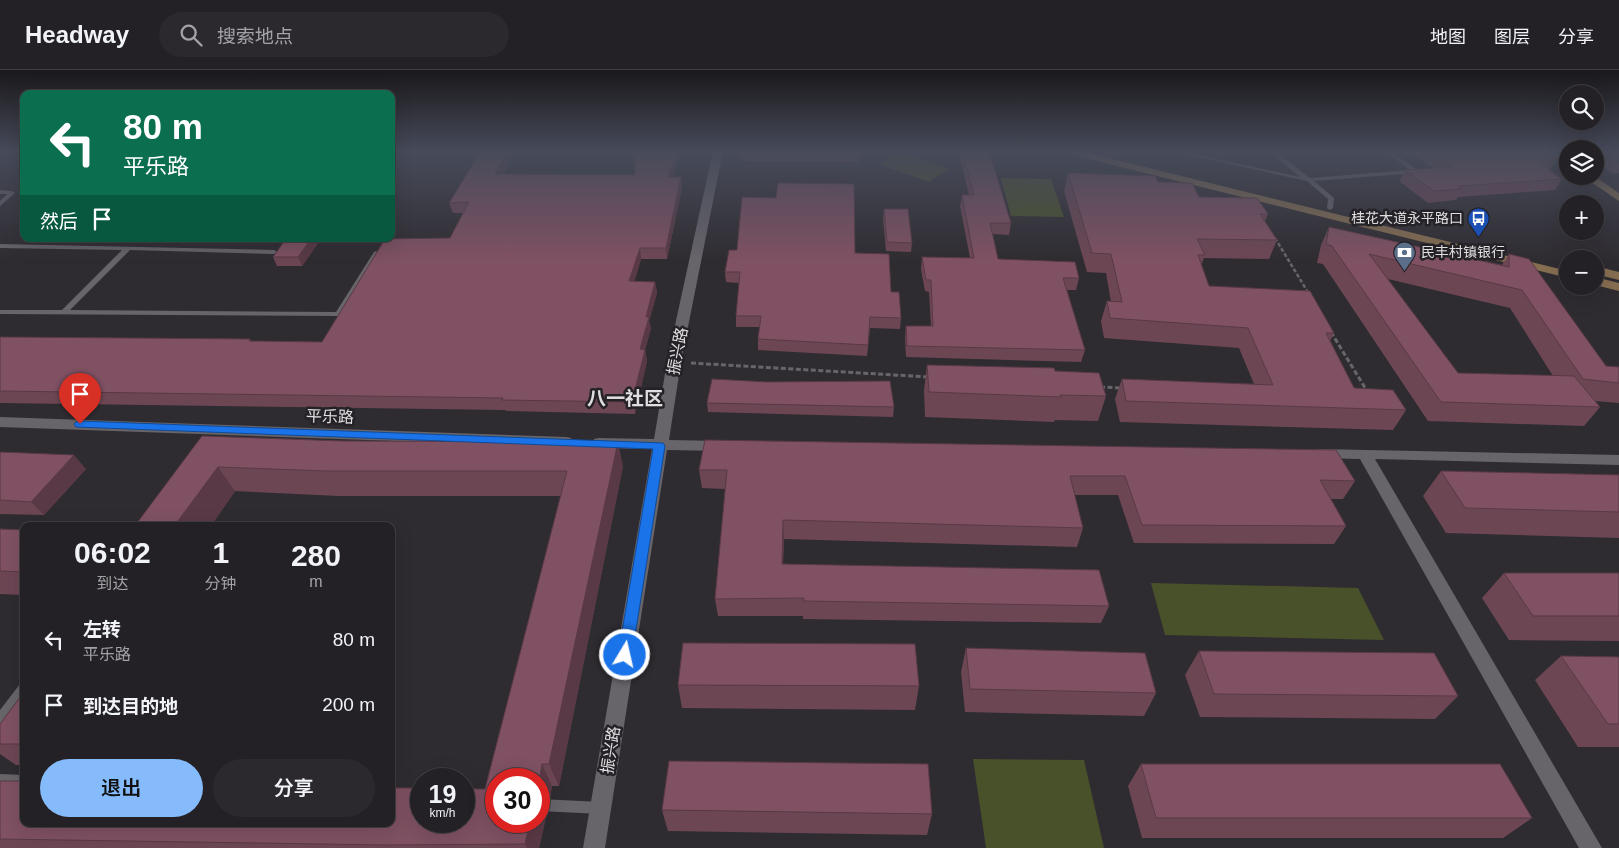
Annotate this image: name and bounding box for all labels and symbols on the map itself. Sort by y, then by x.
bus stop icon: 桂花大道永平路口 [1467,206,1491,237]
place label: 桂花大道永平路口 [1351,210,1463,226]
bank icon: 民丰村镇银行 [1393,240,1417,271]
place label: 民丰村镇银行 [1421,244,1505,260]
street label: 振兴路 [665,326,690,376]
pin [59,373,101,424]
district label: 八一社区 [587,388,663,409]
street label: 平乐路 [306,407,354,426]
position arrow [598,628,650,680]
street label: 振兴路 [598,725,623,775]
speed limit sign: 30 [485,768,550,833]

